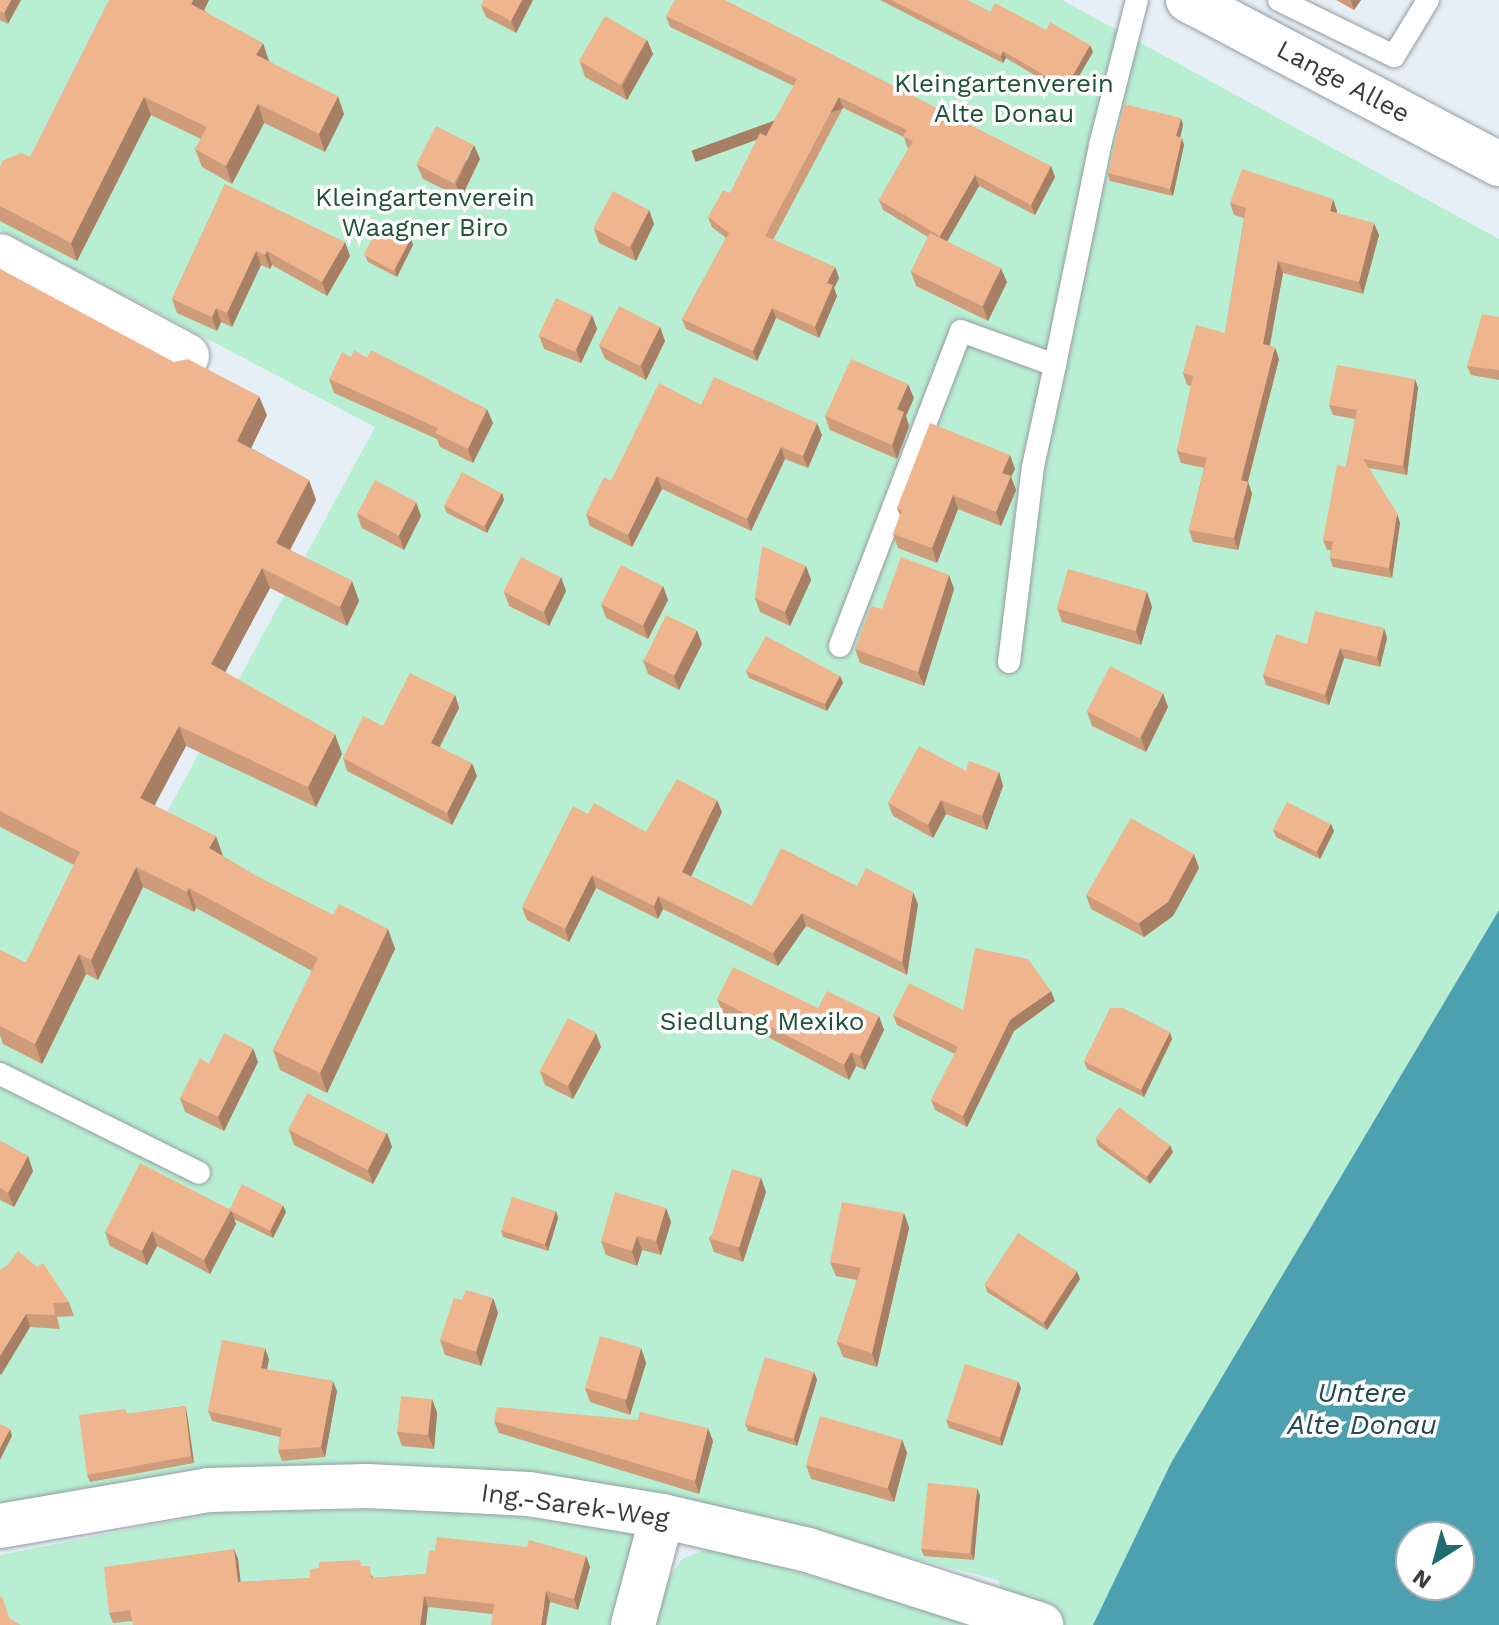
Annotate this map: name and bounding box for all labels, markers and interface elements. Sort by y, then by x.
street label: Lange Allee [1271,34,1415,130]
park label: Kleingartenverein Alte Donau [894,68,1114,130]
park label: Kleingartenverein Waagner Biro [315,182,535,244]
park label: Siedlung Mexiko [660,1006,864,1038]
water label: Untere Alte Donau [1287,1376,1437,1442]
street label: Ing.-Sarek-Weg [479,1477,671,1535]
north arrow [1395,1521,1475,1601]
text: N [1408,1564,1436,1594]

